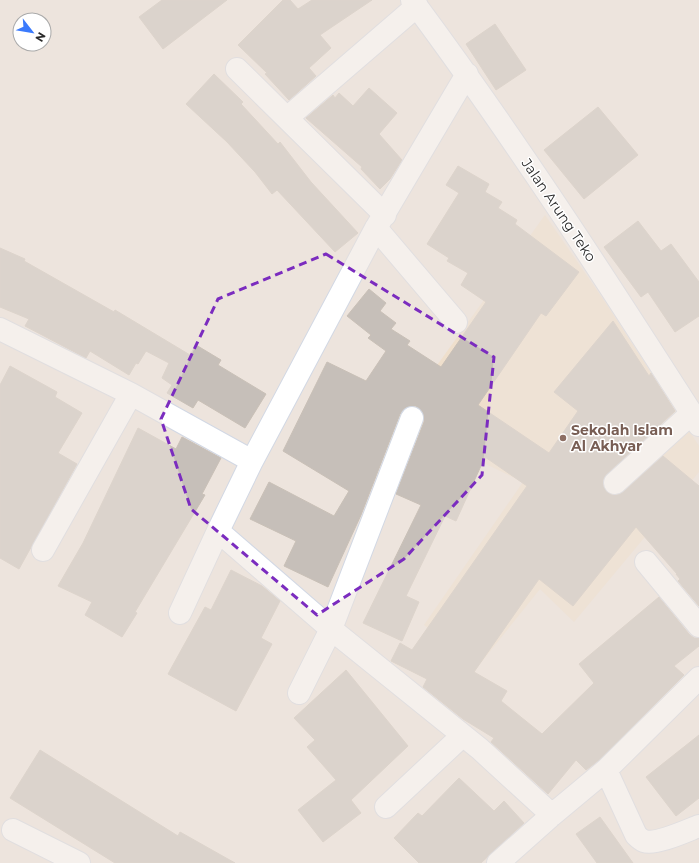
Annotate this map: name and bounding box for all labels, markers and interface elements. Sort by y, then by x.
north arrow [12,12,52,52]
text: N [32,30,49,45]
street label: Jalan Arung Teko [517,154,600,265]
place label: Sekolah Islam Al Akhyar [570,421,673,455]
marker: Sekolah Islam Al Akhyar [558,433,568,443]

